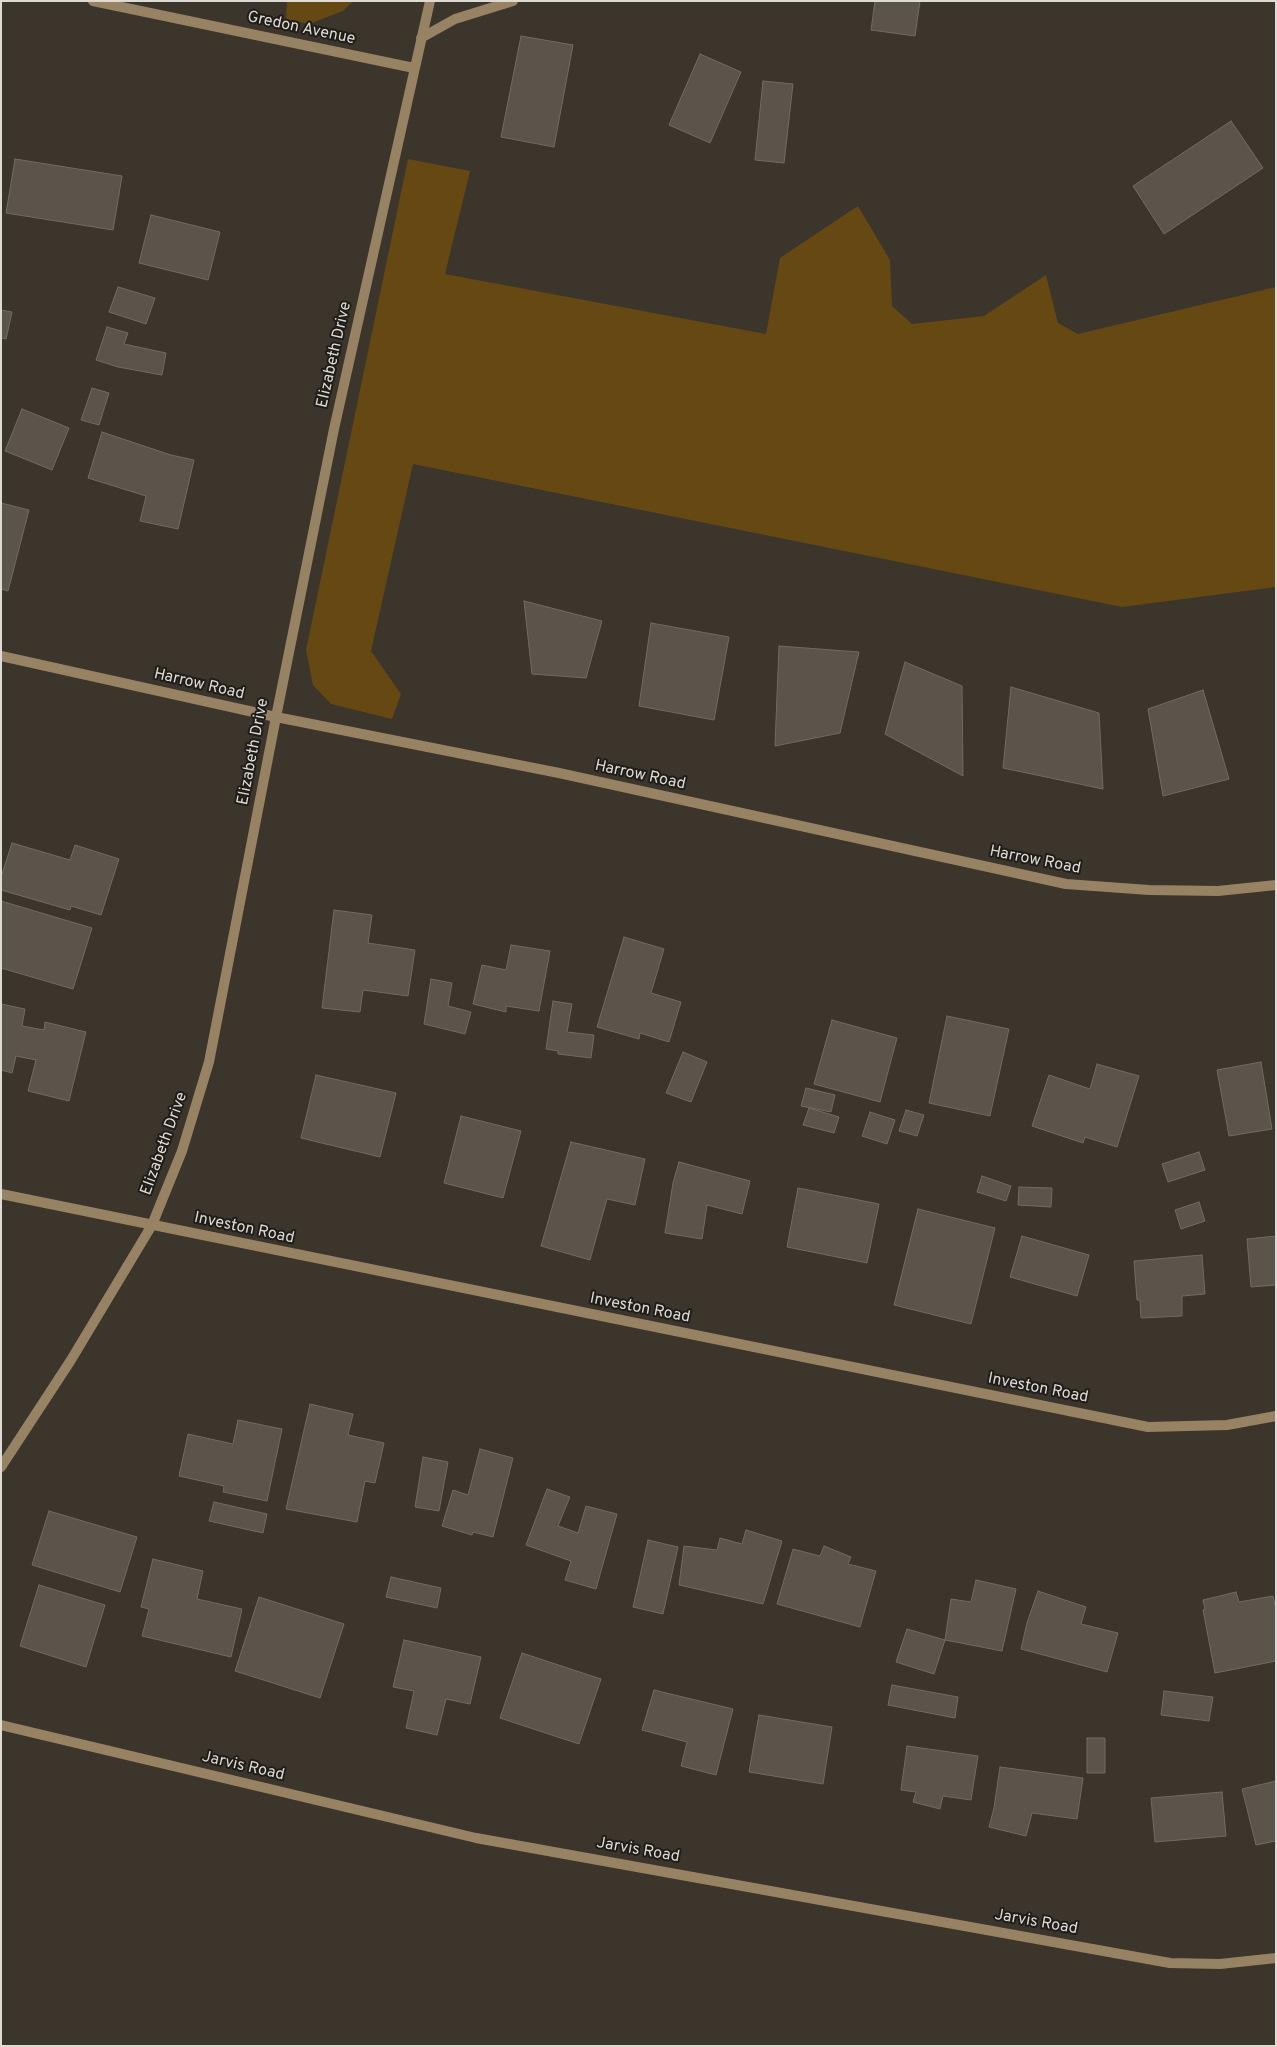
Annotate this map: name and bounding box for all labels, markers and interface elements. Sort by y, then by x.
street label: Gredon Avenue [245,8,357,50]
street label: Elizabeth Drive [313,300,357,410]
street label: Harrow Road [152,665,246,705]
street label: Elizabeth Drive [234,697,274,807]
street label: Harrow Road [593,757,687,795]
street label: Harrow Road [988,843,1082,879]
street label: Elizabeth Drive [137,1090,193,1198]
street label: Investon Road [192,1209,296,1249]
street label: Investon Road [588,1290,692,1328]
street label: Investon Road [986,1370,1090,1408]
street label: Jarvis Road [200,1748,286,1786]
street label: Jarvis Road [595,1834,681,1868]
street label: Jarvis Road [993,1906,1079,1940]

